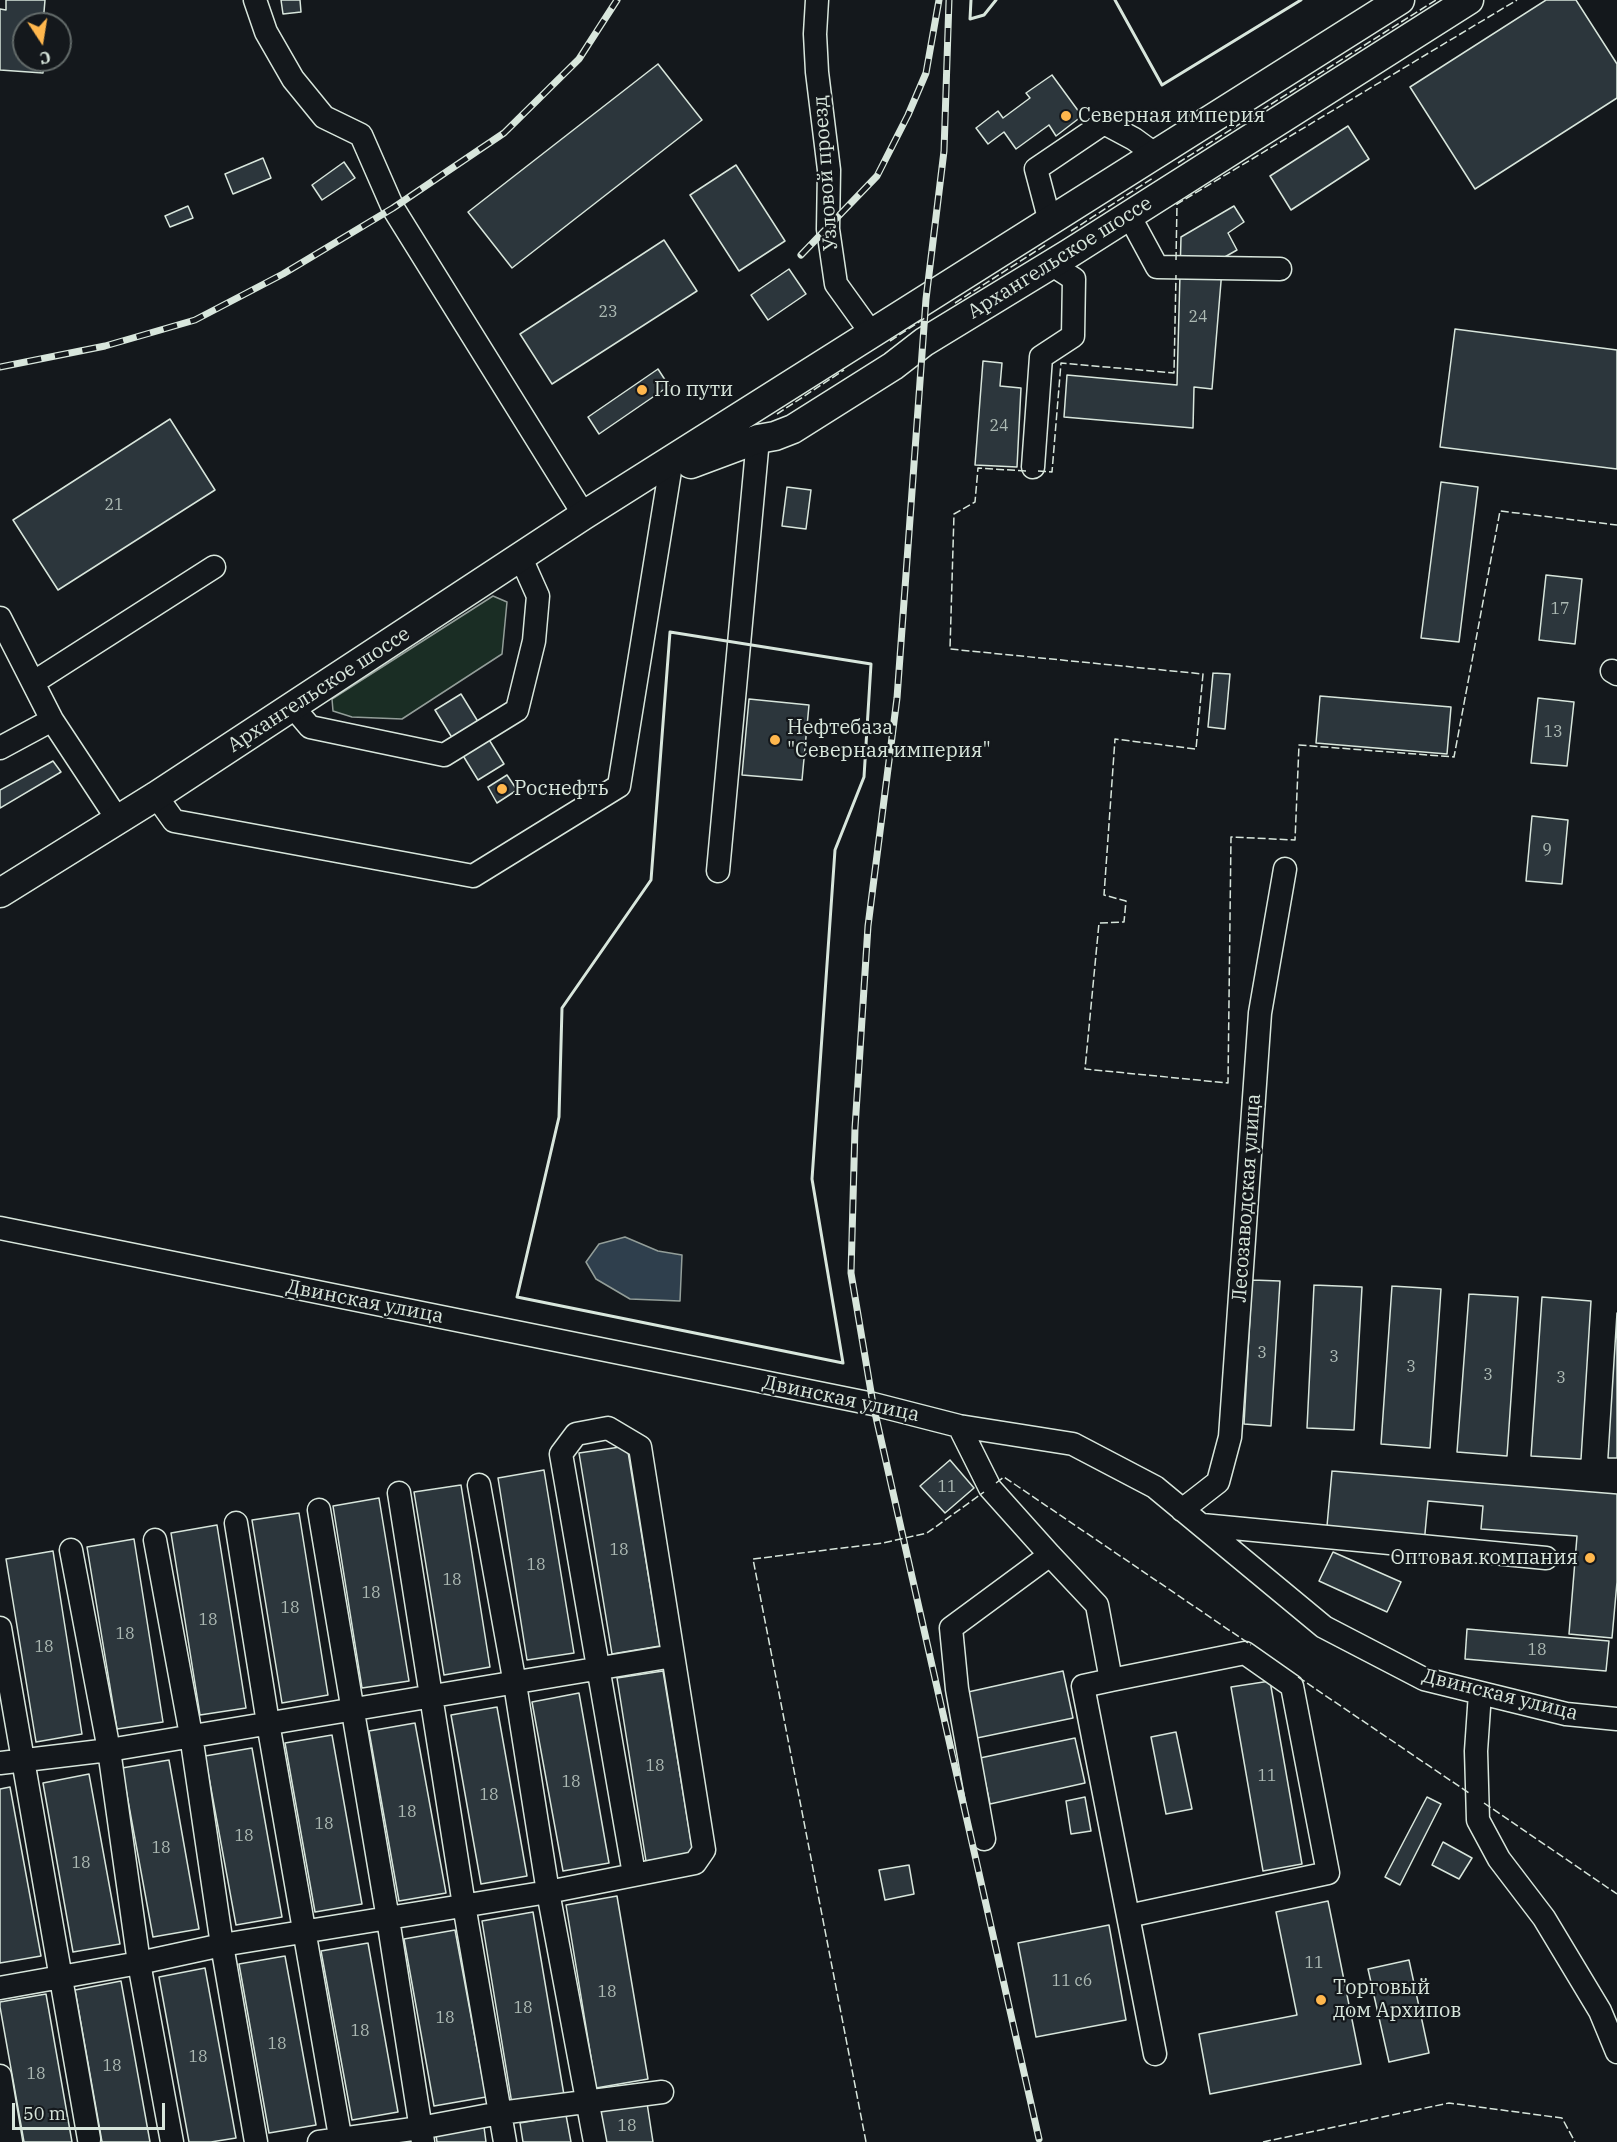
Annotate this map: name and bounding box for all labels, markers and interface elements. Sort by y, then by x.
north arrow [12,12,72,72]
text: С [38,47,53,69]
street label: Узловой проезд [809,95,843,251]
place label: Северная империя [1078,104,1265,128]
marker: Северная империя [1059,109,1073,123]
street label: Архангельское шоссе [963,191,1157,325]
house number: 23 [598,302,618,322]
house number: 24 [1188,307,1208,327]
place label: По пути [654,378,733,402]
marker: По пути [635,383,649,397]
house number: 24 [989,416,1009,436]
house number: 21 [104,495,124,515]
house number: 17 [1550,599,1570,619]
street label: Архангельское шоссе [223,622,415,758]
place label: Нефтебаза "Северная империя" [787,716,991,763]
house number: 13 [1543,722,1563,742]
marker: Нефтебаза "Северная империя" [768,733,782,747]
place label: Роснефть [514,777,609,801]
marker: Роснефть [495,782,509,796]
house number: 9 [1542,840,1552,860]
street label: Лесозаводская улица [1228,1093,1266,1303]
street label: Двинская улица [284,1275,446,1329]
house number: 3 [1257,1343,1267,1363]
house number: 3 [1329,1347,1339,1367]
house number: 3 [1406,1357,1416,1377]
house number: 3 [1483,1365,1493,1385]
house number: 3 [1556,1368,1566,1388]
street label: Двинская улица [760,1371,922,1427]
house number: 11 [937,1477,957,1497]
house number: 18 [609,1540,629,1560]
place label: Оптовая компания [1391,1546,1578,1570]
marker: Оптовая компания [1583,1551,1597,1565]
house number: 18 [526,1555,546,1575]
house number: 18 [442,1570,462,1590]
house number: 18 [361,1583,381,1603]
house number: 18 [280,1598,300,1618]
house number: 18 [198,1610,218,1630]
house number: 18 [115,1624,135,1644]
house number: 18 [34,1637,54,1657]
house number: 18 [1527,1640,1547,1660]
street label: Двинская улица [1420,1664,1580,1726]
house number: 18 [645,1756,665,1776]
house number: 11 [1257,1766,1277,1786]
house number: 18 [561,1772,581,1792]
house number: 18 [479,1785,499,1805]
house number: 18 [397,1802,417,1822]
house number: 18 [314,1814,334,1834]
house number: 18 [234,1826,254,1846]
house number: 18 [151,1838,171,1858]
house number: 18 [71,1853,91,1873]
house number: 11 [1304,1953,1324,1973]
house number: 11 с6 [1052,1971,1092,1991]
place label: Торговый дом Архипов [1333,1976,1462,2023]
house number: 18 [597,1982,617,2002]
marker: Торговый дом Архипов [1314,1993,1328,2007]
house number: 18 [513,1998,533,2018]
house number: 18 [435,2008,455,2028]
house number: 18 [350,2021,370,2041]
house number: 18 [267,2034,287,2054]
house number: 18 [188,2047,208,2067]
house number: 18 [102,2056,122,2076]
house number: 18 [26,2064,46,2084]
scale bar [15,2091,168,2129]
text: 50 m [23,2102,66,2125]
house number: 18 [617,2116,637,2136]

